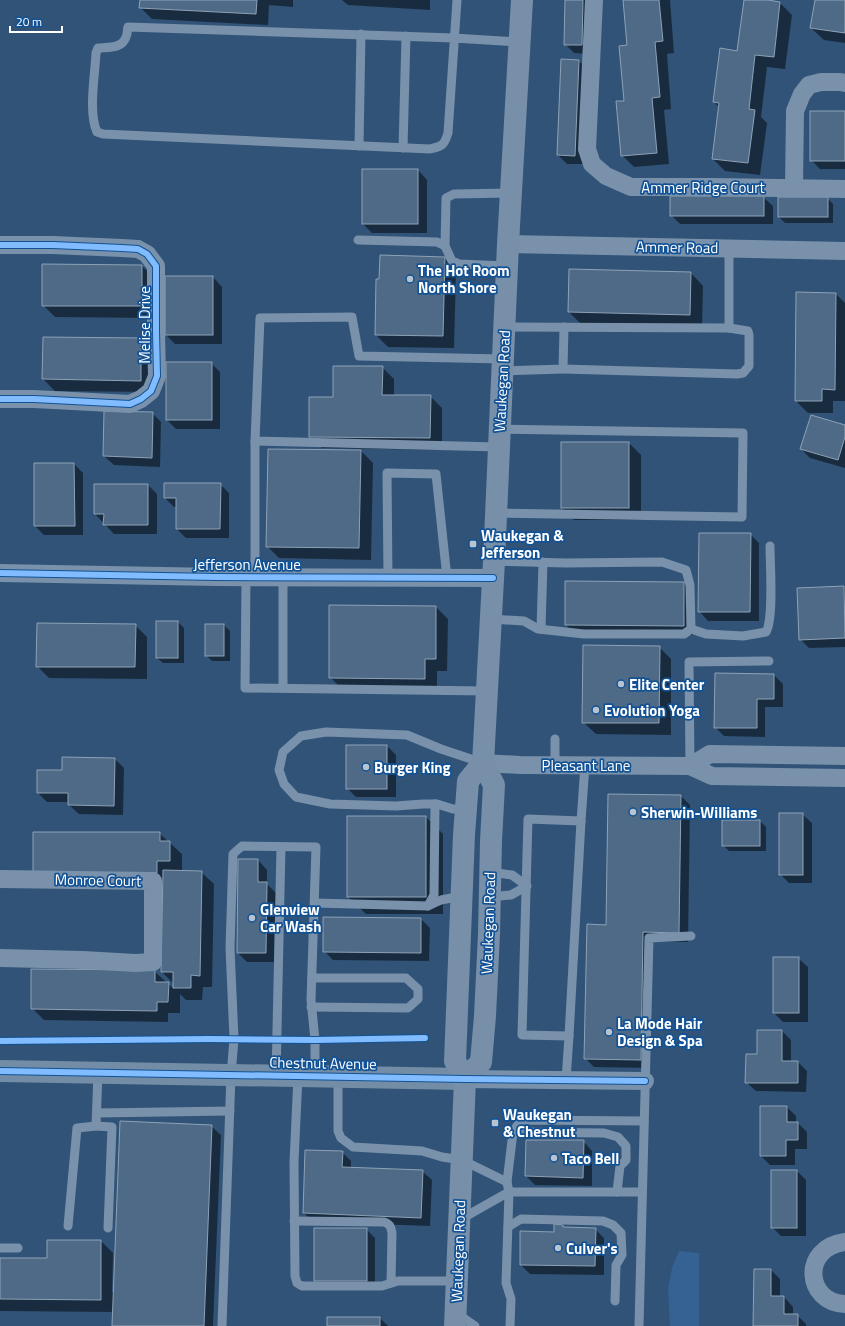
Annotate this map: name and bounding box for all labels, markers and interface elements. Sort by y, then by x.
scale bar [10,8,62,34]
text: 20 m [16,12,42,31]
street label: Ammer Ridge Court [641,176,765,199]
street label: Ammer Road [636,235,718,259]
place label: The Hot Room North Shore [418,259,510,299]
marker: The Hot Room North Shore [405,274,415,284]
street label: Melise Drive [133,286,156,364]
street label: Waukegan Road [488,329,516,433]
place label: Waukegan & Jefferson [481,524,564,564]
marker: Waukegan & Jefferson [468,539,478,549]
street label: Jefferson Avenue [193,553,301,576]
place label: Elite Center [629,673,705,696]
marker: Elite Center [616,679,626,689]
place label: Evolution Yoga [604,699,700,722]
marker: Evolution Yoga [591,705,601,715]
street label: Pleasant Lane [542,754,630,777]
place label: Burger King [374,756,451,779]
marker: Burger King [361,762,371,772]
place label: Sherwin-Williams [641,801,757,824]
marker: Sherwin-Williams [628,807,638,817]
street label: Monroe Court [54,868,142,892]
street label: Waukegan Road [475,872,501,974]
place label: Glenview Car Wash [260,898,321,938]
marker: Glenview Car Wash [247,913,257,923]
place label: La Mode Hair Design & Spa [617,1012,703,1052]
marker: La Mode Hair Design & Spa [604,1027,614,1037]
street label: Chestnut Avenue [269,1051,377,1075]
place label: Waukegan & Chestnut [503,1103,576,1143]
marker: Waukegan & Chestnut [490,1118,500,1128]
place label: Taco Bell [562,1147,619,1170]
marker: Taco Bell [549,1153,559,1163]
street label: Waukegan Road [445,1200,471,1302]
place label: Culver's [566,1237,618,1260]
marker: Culver's [553,1243,563,1253]

